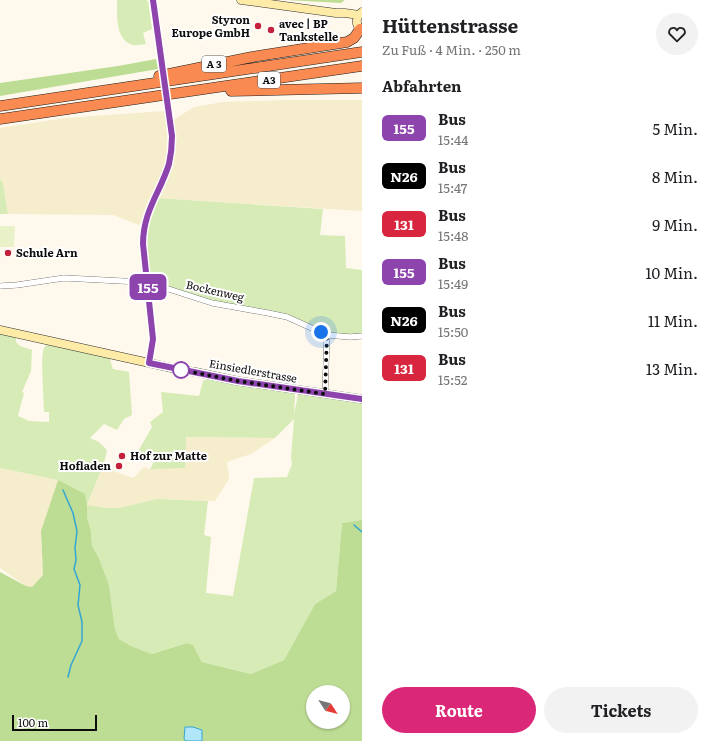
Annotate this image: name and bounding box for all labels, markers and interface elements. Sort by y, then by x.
place label: Styron Europe GmbH [172,11,250,40]
text: Hüttenstrasse [382,11,518,39]
button: heart [656,13,698,55]
place label: avec | BP Tankstelle [279,15,338,44]
marker: Styron Europe GmbH [253,21,263,31]
marker: avec | BP Tankstelle [266,25,276,35]
text: Zu Fuß · 4 Min. · 250 m [382,40,521,59]
road number: A 3 [202,56,226,72]
road number: A3 [258,72,280,88]
text: Abfahrten [382,74,461,97]
text: Bus [438,107,466,130]
text: 5 Min. [653,117,698,140]
text: 155 [393,118,415,138]
text: 15:44 [438,130,468,149]
text: Bus [438,155,466,178]
text: 8 Min. [652,165,698,188]
text: N26 [390,166,418,186]
text: 15:47 [438,178,467,197]
text: Bus [438,203,466,226]
text: 9 Min. [652,213,698,236]
text: 131 [394,214,414,234]
text: 15:48 [438,226,468,245]
place label: Schule Arn [16,244,78,260]
marker: Schule Arn [3,248,13,258]
text: Bus [438,251,466,274]
text: 10 Min. [645,261,698,284]
text: 155 [393,262,415,282]
line badge: 155 [125,274,171,300]
text: 15:49 [438,274,468,293]
street label: Bockenweg [185,276,247,305]
text: 155 [137,277,159,297]
text: Bus [438,299,466,322]
text: 11 Min. [648,309,698,332]
text: N26 [390,310,418,330]
your location [311,322,331,342]
text: 15:50 [438,322,468,341]
text: Bus [438,347,466,370]
street label: Einsiedlerstrasse [208,354,299,386]
text: 13 Min. [646,357,698,380]
text: 131 [394,358,414,378]
unlabelled marker [172,361,190,379]
text: 15:52 [438,370,467,389]
place label: Hof zur Matte [130,447,207,463]
marker: Hof zur Matte [117,451,127,461]
place label: Hofladen [60,457,111,473]
marker: Hofladen [114,461,124,471]
north arrow [306,685,350,729]
map controls [306,685,350,729]
button: Route [382,687,536,733]
button: Tickets [544,687,698,733]
scale bar [12,713,97,732]
text: 100 m [18,714,48,730]

